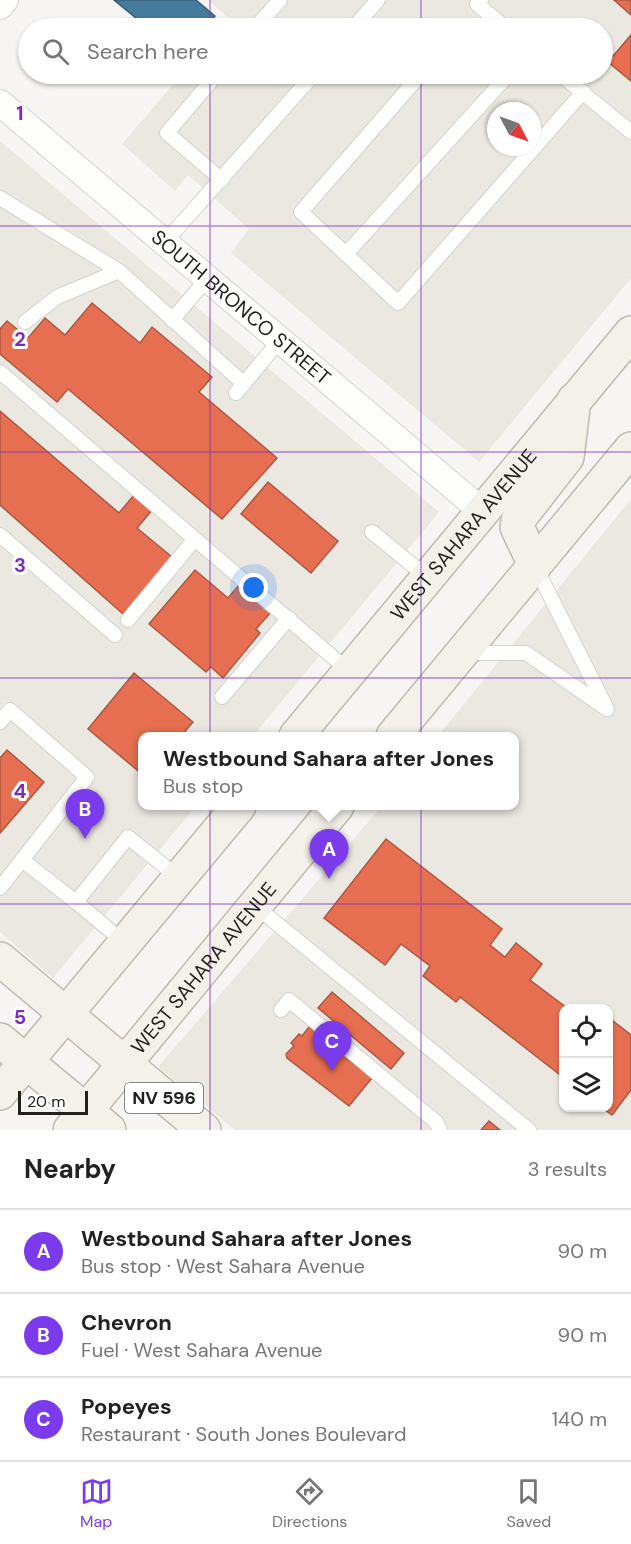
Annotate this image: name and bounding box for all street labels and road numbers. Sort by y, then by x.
street label: SOUTH BRONCO STREET [146,224,336,390]
street label: WEST SAHARA AVENUE [385,444,542,626]
street label: WEST SAHARA AVENUE [125,877,282,1059]
road number: NV 596 [125,1083,203,1113]

